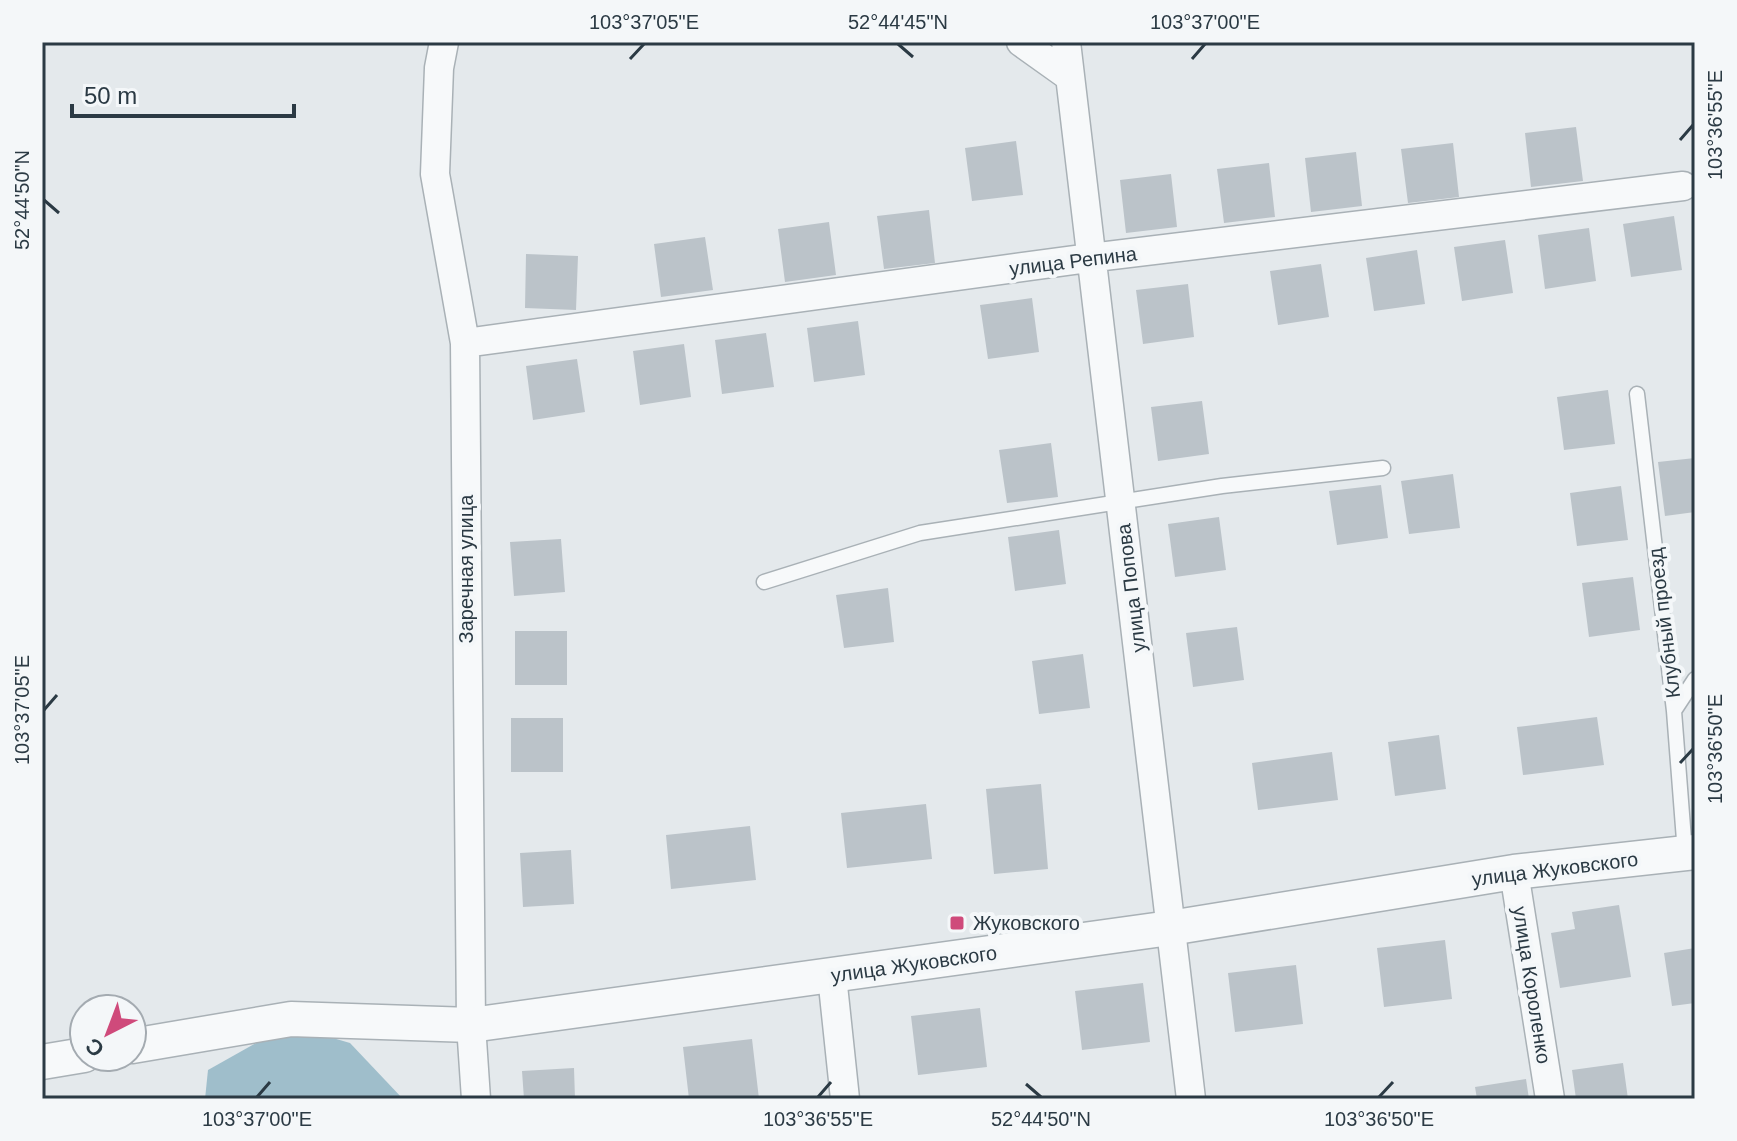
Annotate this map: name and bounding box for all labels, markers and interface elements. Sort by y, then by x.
text: 103°37'05"E [589,11,699,33]
text: 52°44'45"N [848,11,948,33]
text: 103°37'00"E [1150,11,1260,33]
scale bar [72,68,294,118]
text: 103°36'55"E [1704,70,1726,180]
text: 50 m [84,82,137,109]
text: 52°44'50"N [11,150,33,250]
street label: улица Репина [1008,242,1139,280]
street label: Заречная улица [455,494,477,643]
street label: улица Попова [1112,522,1150,654]
street label: Клубный проезд [1644,546,1684,699]
text: 103°37'05"E [11,655,33,765]
text: 103°36'50"E [1704,694,1726,804]
street label: улица Жуковского [1471,848,1639,890]
street label: улица Короленко [1509,905,1555,1065]
place label: Жуковского [973,912,1080,934]
marker: Жуковского [948,914,966,932]
street label: улица Жуковского [830,941,998,987]
north arrow [68,993,148,1073]
text: С [81,1033,109,1062]
text: 103°37'00"E [202,1108,312,1130]
text: 103°36'55"E [763,1108,873,1130]
text: 52°44'50"N [991,1108,1091,1130]
text: 103°36'50"E [1324,1108,1434,1130]

